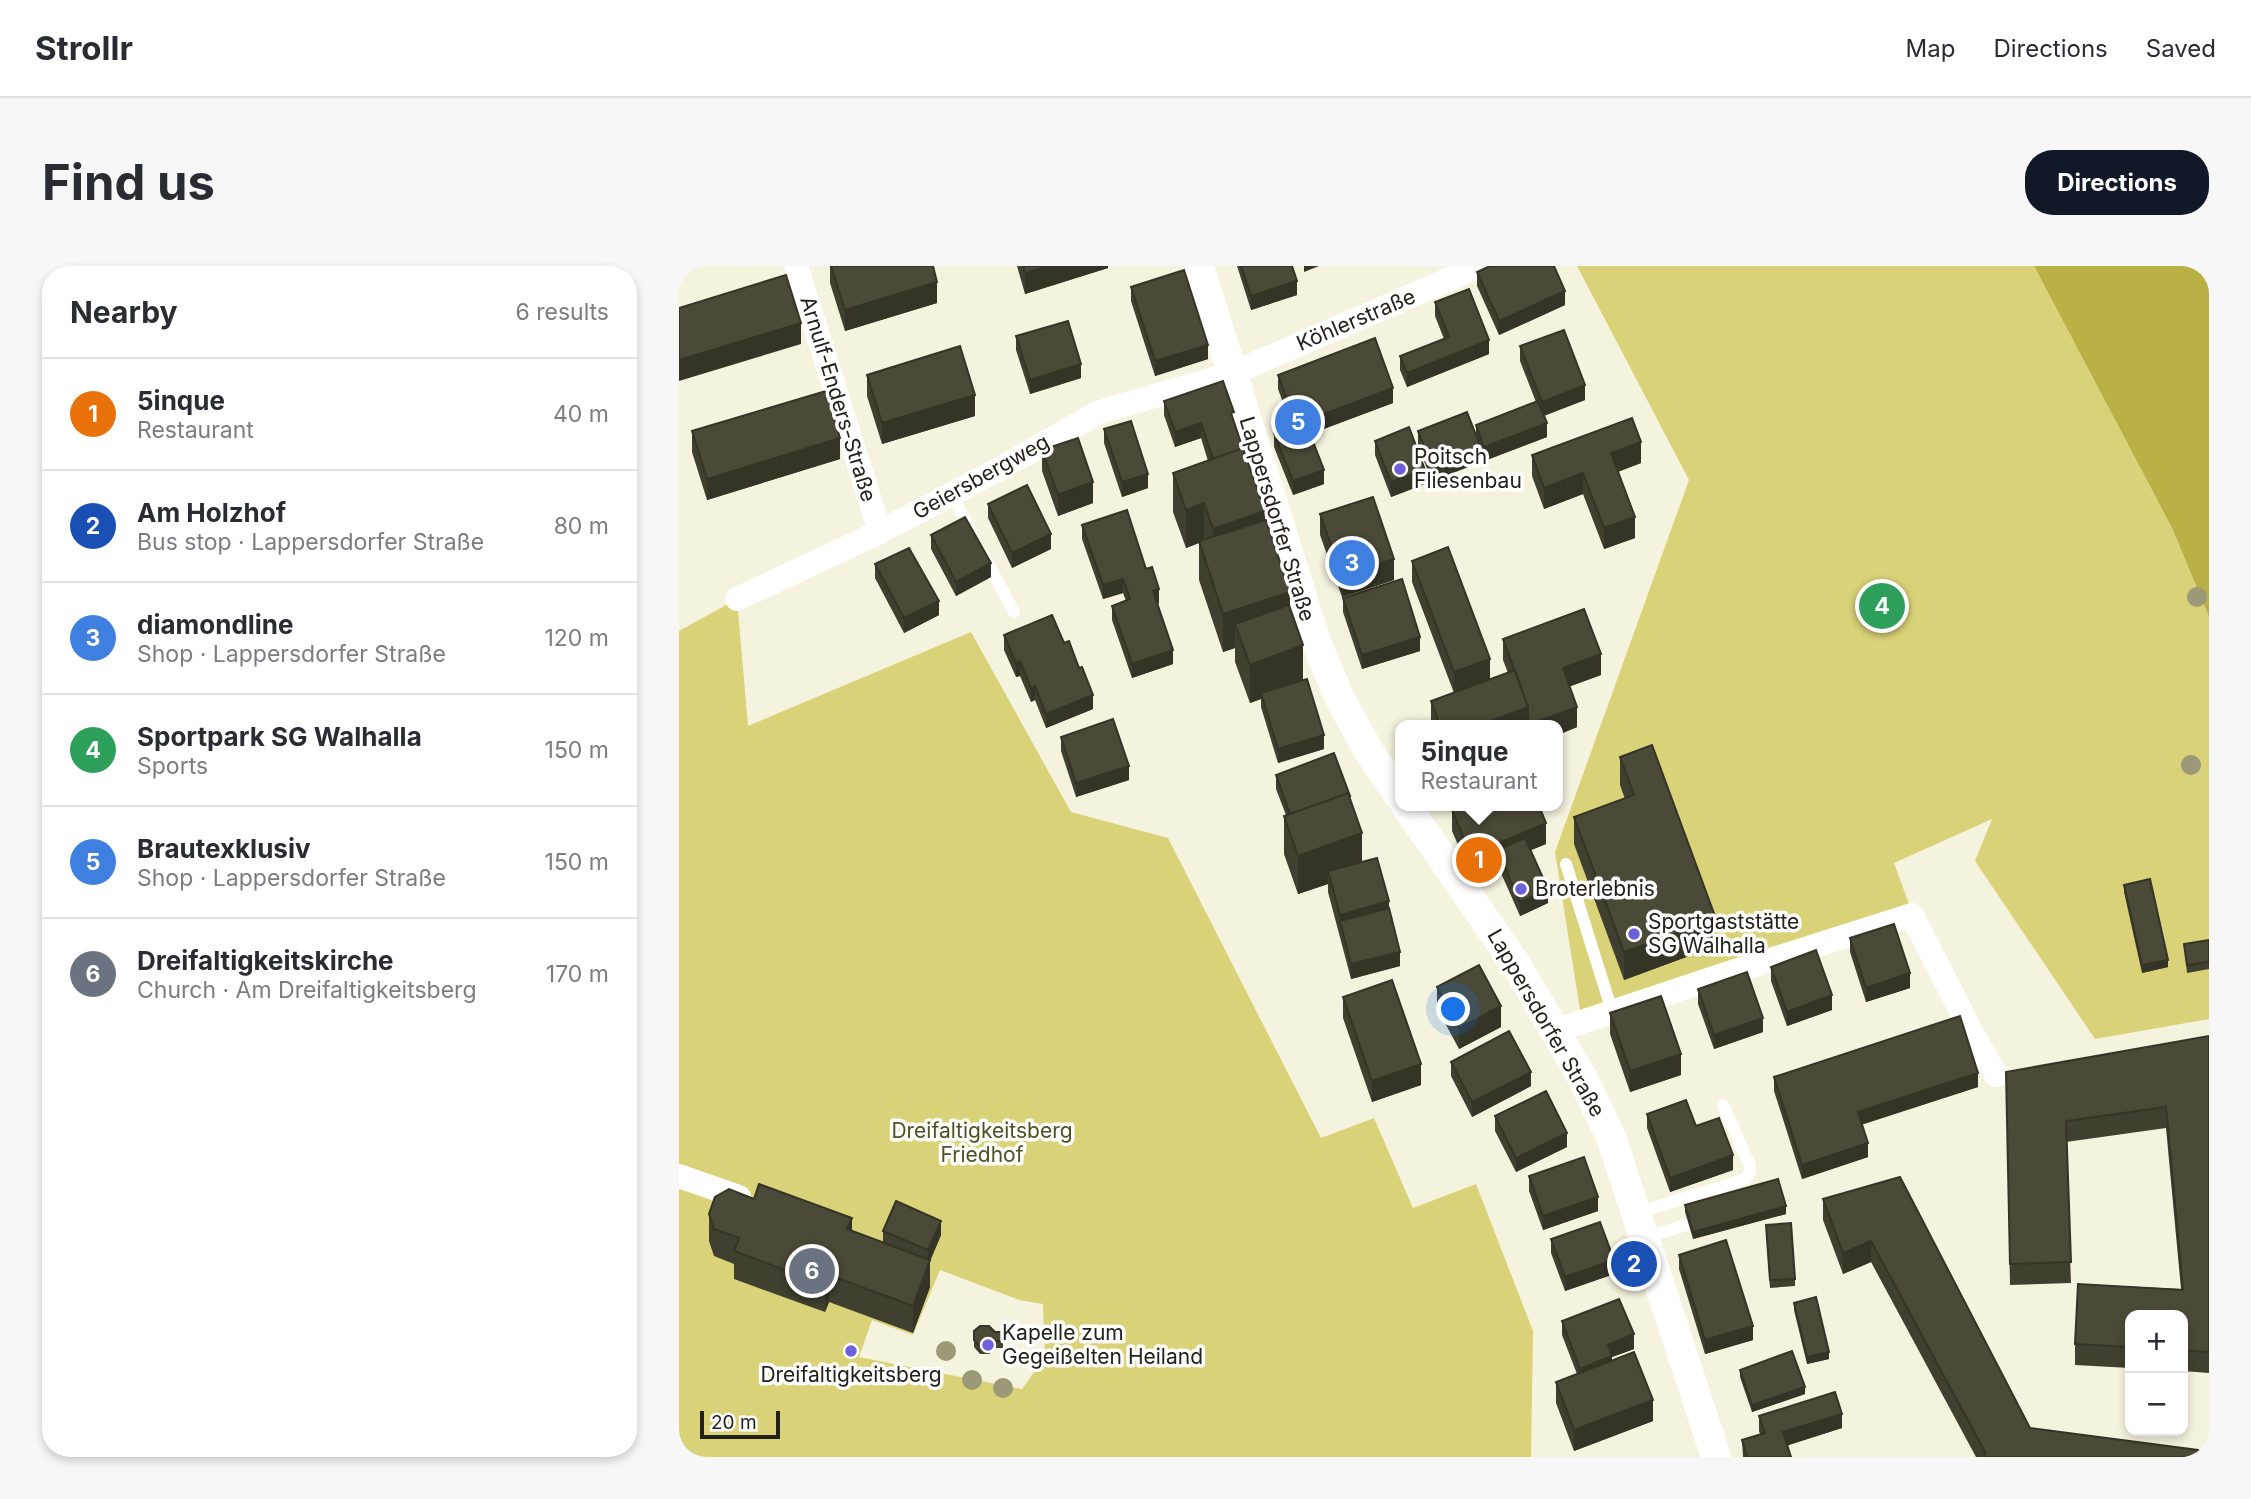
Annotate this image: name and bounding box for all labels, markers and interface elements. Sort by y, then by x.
text: Strollr [35,28,133,68]
text: Map [1906,34,1955,63]
text: Directions [1993,34,2108,63]
text: Saved [2146,34,2216,63]
button: Directions [2025,150,2209,215]
text: Find us [42,153,215,212]
street label: Köhlerstraße [1293,283,1419,356]
street label: Arnulf-Enders-Straße [795,293,882,505]
text: Nearby [70,294,178,330]
text: 6 results [515,298,609,326]
text: 5inque [137,385,225,416]
pin: 5 [1275,396,1321,448]
text: 1 [88,400,98,428]
text: 40 m [553,400,609,428]
street label: Lappersdorfer Straße [1234,413,1321,624]
text: Restaurant [137,416,254,444]
street label: Geiersbergweg [908,429,1053,524]
place label: Poitsch Fliesenbau [1414,444,1522,493]
marker: Poitsch Fliesenbau [1392,461,1408,477]
text: Am Holzhof [137,497,286,528]
text: 2 [86,512,100,540]
text: 80 m [554,512,609,540]
text: Bus stop · Lappersdorfer Straße [137,528,484,556]
pin: 3 [1329,537,1375,589]
pin: 4 [1859,580,1905,632]
text: diamondline [137,609,294,640]
text: 3 [86,624,100,652]
text: 120 m [544,624,609,652]
text: Shop · Lappersdorfer Straße [137,640,446,668]
popup [1395,720,1563,811]
text: Sportpark SG Walhalla [137,721,422,752]
text: 4 [85,736,101,764]
text: 150 m [545,736,609,764]
text: 5inque [1421,736,1508,767]
text: Sports [137,752,208,780]
text: Restaurant [1421,767,1537,795]
text: Brautexklusiv [137,833,311,864]
pin: 1 [1456,834,1502,886]
text: 5 [86,848,100,876]
text: 150 m [545,848,609,876]
text: Shop · Lappersdorfer Straße [137,864,446,892]
place label: Broterlebnis [1535,876,1655,901]
marker: Broterlebnis [1513,881,1529,897]
place label: Sportgaststätte SG Walhalla [1648,909,1799,958]
street label: Lappersdorfer Straße [1482,924,1610,1121]
marker: Sportgaststätte SG Walhalla [1626,926,1642,942]
text: Dreifaltigkeitskirche [137,945,394,976]
text: 6 [86,960,100,988]
text: 170 m [546,960,609,988]
text: Church · Am Dreifaltigkeitsberg [137,976,477,1004]
your location [1436,992,1470,1026]
park label: Dreifaltigkeitsberg Friedhof [891,1118,1073,1167]
pin: 2 [1611,1238,1657,1290]
pin: 6 [789,1245,835,1297]
map controls [2125,1310,2188,1436]
button: + [2125,1310,2188,1373]
place label: Kapelle zum Gegeißelten Heiland [1002,1320,1203,1369]
marker: Kapelle zum Gegeißelten Heiland [980,1337,996,1353]
marker: Dreifaltigkeitsberg [843,1343,859,1359]
place label: Dreifaltigkeitsberg [760,1362,942,1387]
button: − [2125,1373,2188,1436]
scale bar [700,1408,781,1440]
text: 20 m [711,1411,757,1434]

